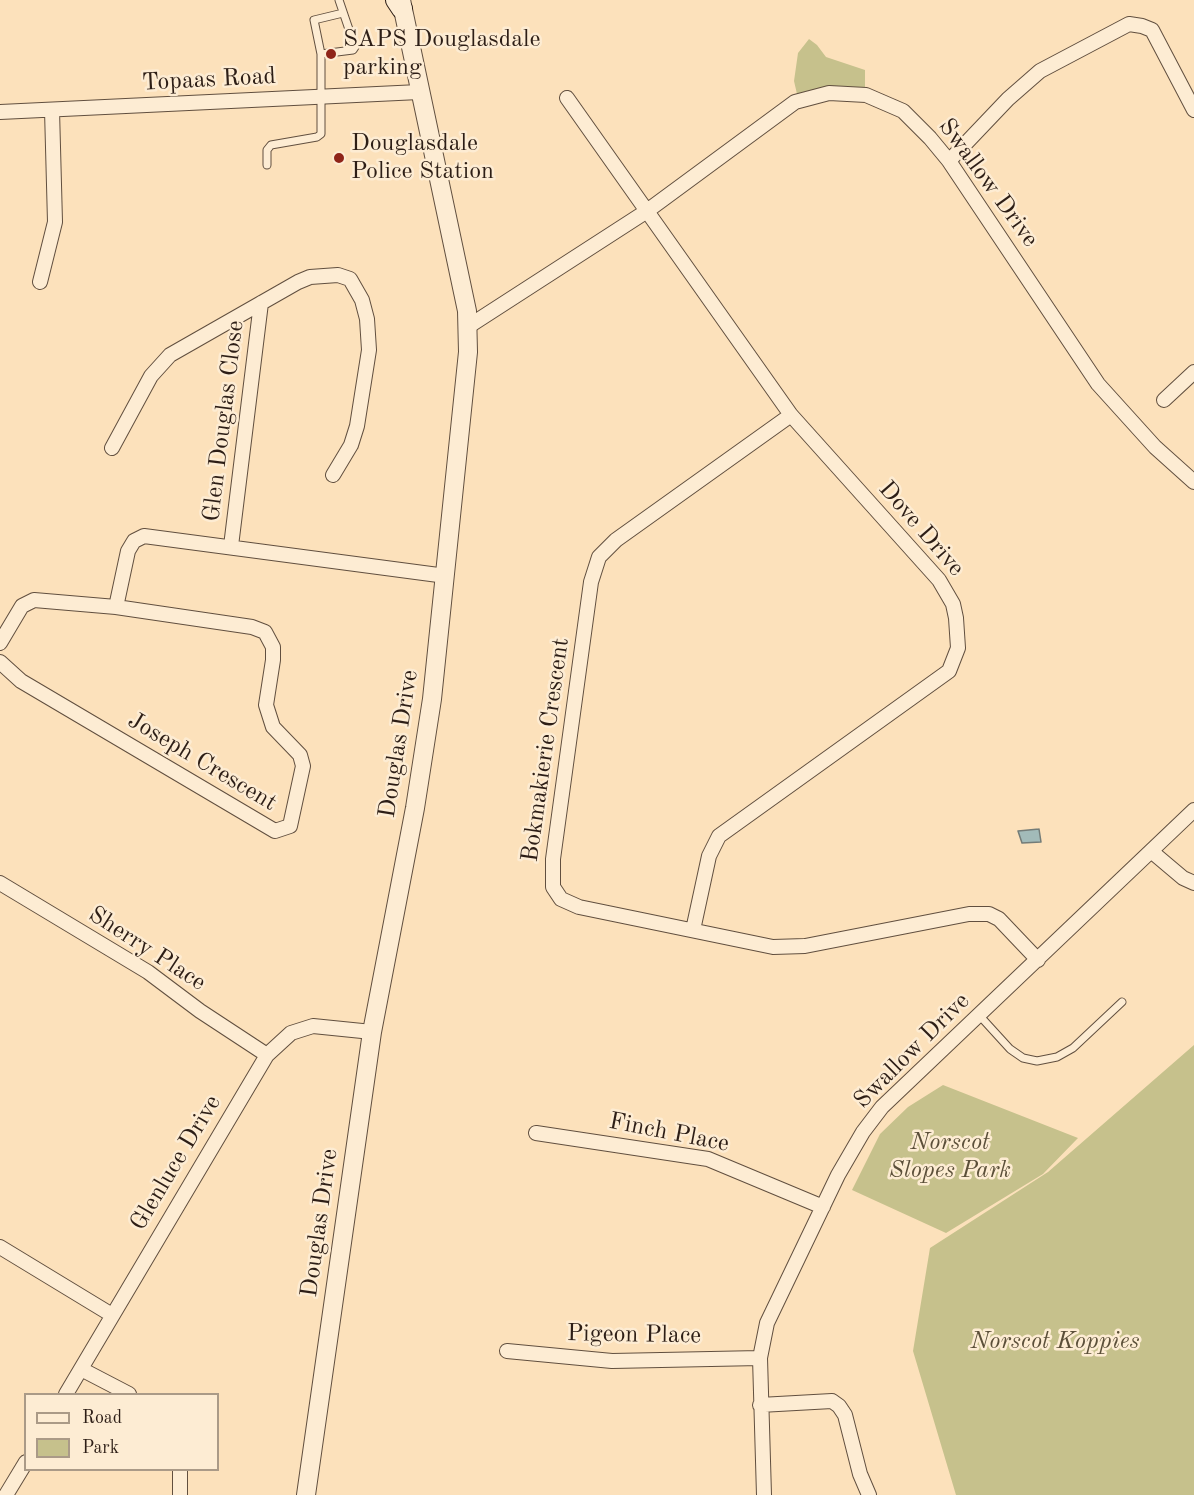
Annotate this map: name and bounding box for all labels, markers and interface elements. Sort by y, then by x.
place label: SAPS Douglasdale parking [343,26,541,82]
marker: SAPS Douglasdale parking [324,47,338,61]
street label: Topaas Road [141,62,277,98]
street label: Swallow Drive [932,113,1044,253]
place label: Douglasdale Police Station [351,130,494,186]
marker: Douglasdale Police Station [332,151,346,165]
street label: Glen Douglas Close [197,319,251,523]
street label: Dove Drive [872,476,970,582]
street label: Bokmakierie Crescent [516,636,576,864]
street label: Douglas Drive [373,668,425,820]
street label: Joseph Crescent [122,706,282,818]
street label: Sherry Place [83,900,211,998]
street label: Swallow Drive [848,987,976,1115]
street label: Glenluce Drive [124,1090,228,1236]
street label: Finch Place [606,1107,732,1159]
park label: Norscot Slopes Park [889,1129,1011,1185]
street label: Douglas Drive [295,1147,345,1299]
street label: Pigeon Place [566,1319,702,1351]
park label: Norscot Koppies [970,1328,1140,1356]
legend [24,1393,219,1471]
text: Road [82,1409,122,1427]
text: Park [82,1439,119,1457]

